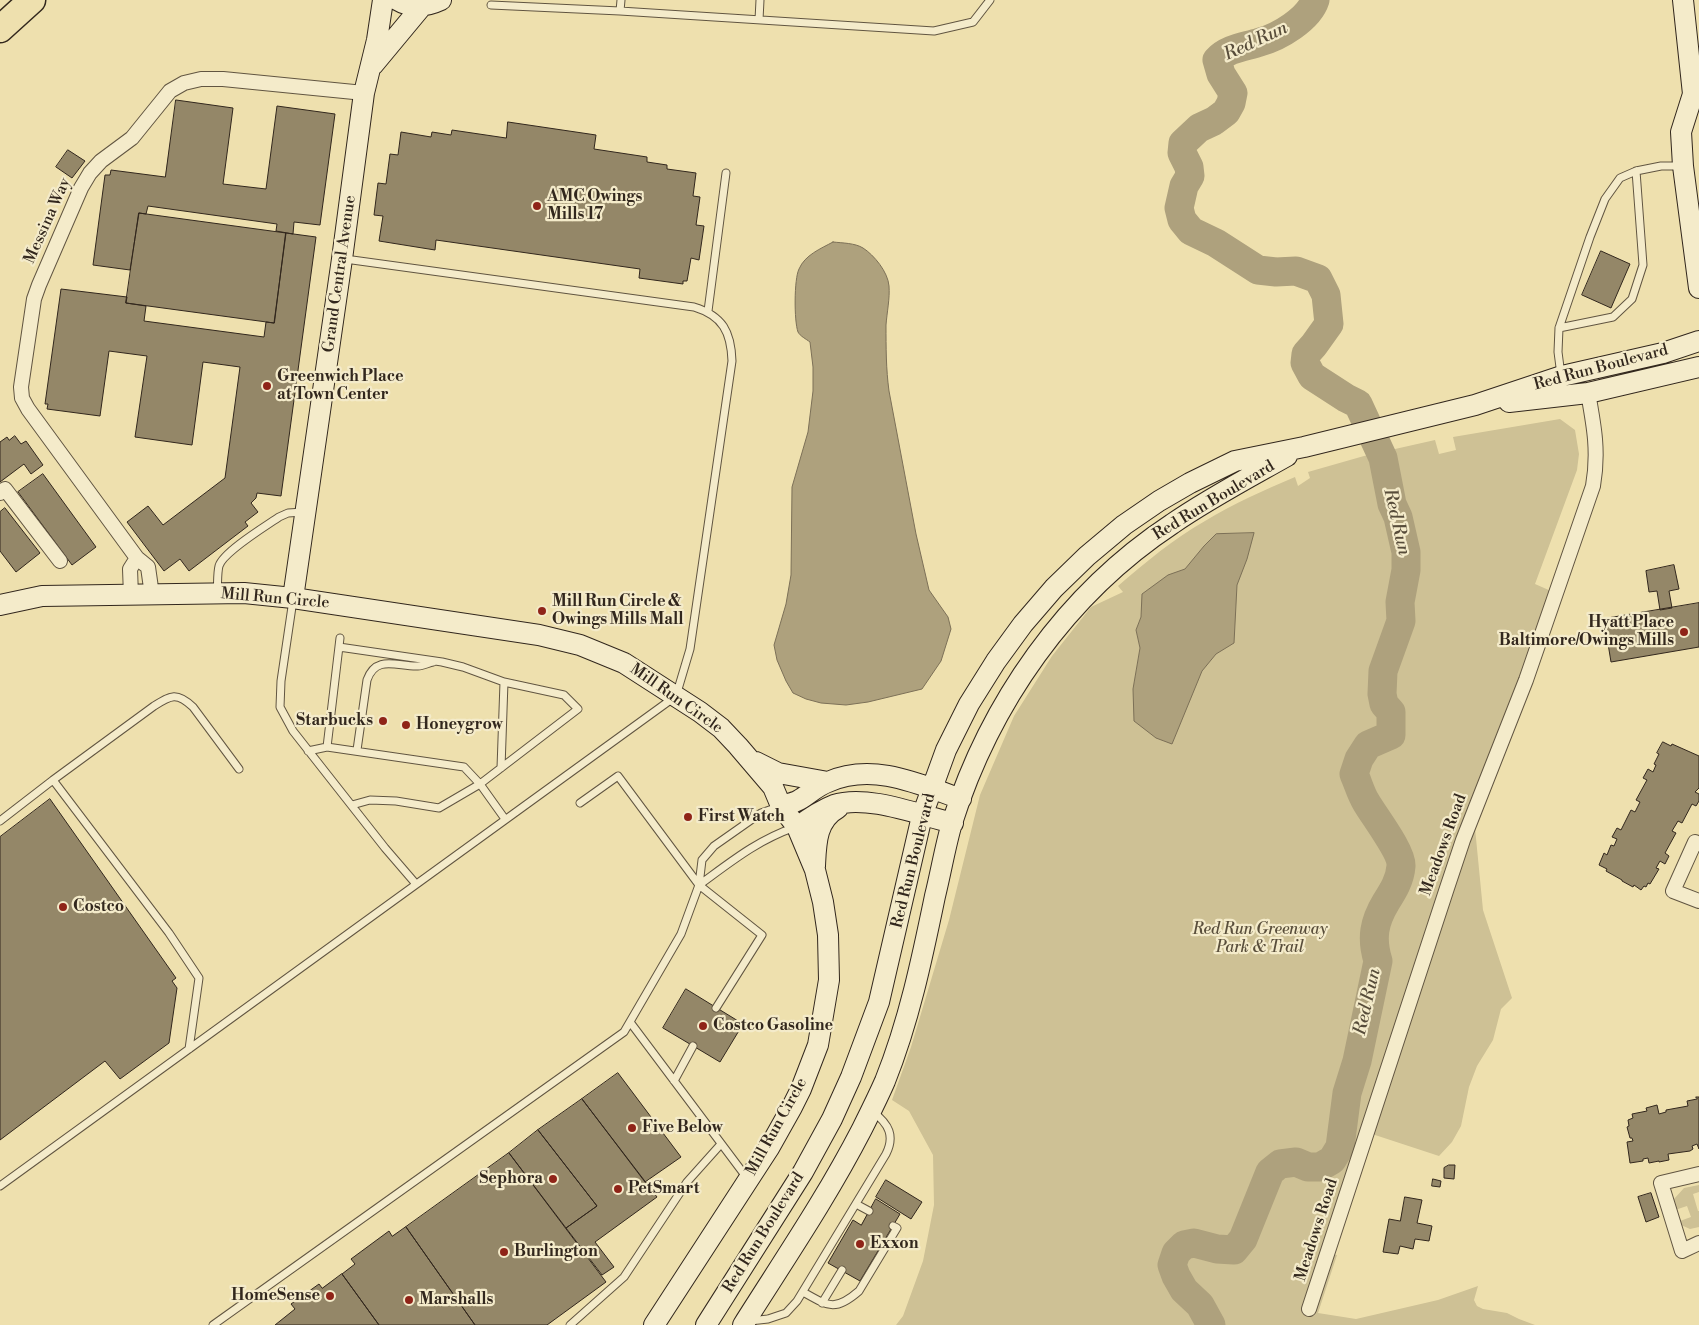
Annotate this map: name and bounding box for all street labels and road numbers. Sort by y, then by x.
street label: Messina Way [21,175,75,267]
street label: Grand Central Avenue [319,194,361,354]
street label: Red Run Boulevard [1532,341,1670,395]
street label: Red Run Boulevard [1150,457,1278,545]
street label: Mill Run Circle [220,585,330,613]
street label: Mill Run Circle [626,660,726,738]
street label: Red Run Boulevard [888,792,940,930]
street label: Meadows Road [1417,792,1471,898]
street label: Mill Run Circle [742,1075,812,1179]
street label: Red Run Boulevard [719,1169,809,1297]
street label: Meadows Road [1291,1176,1343,1284]

